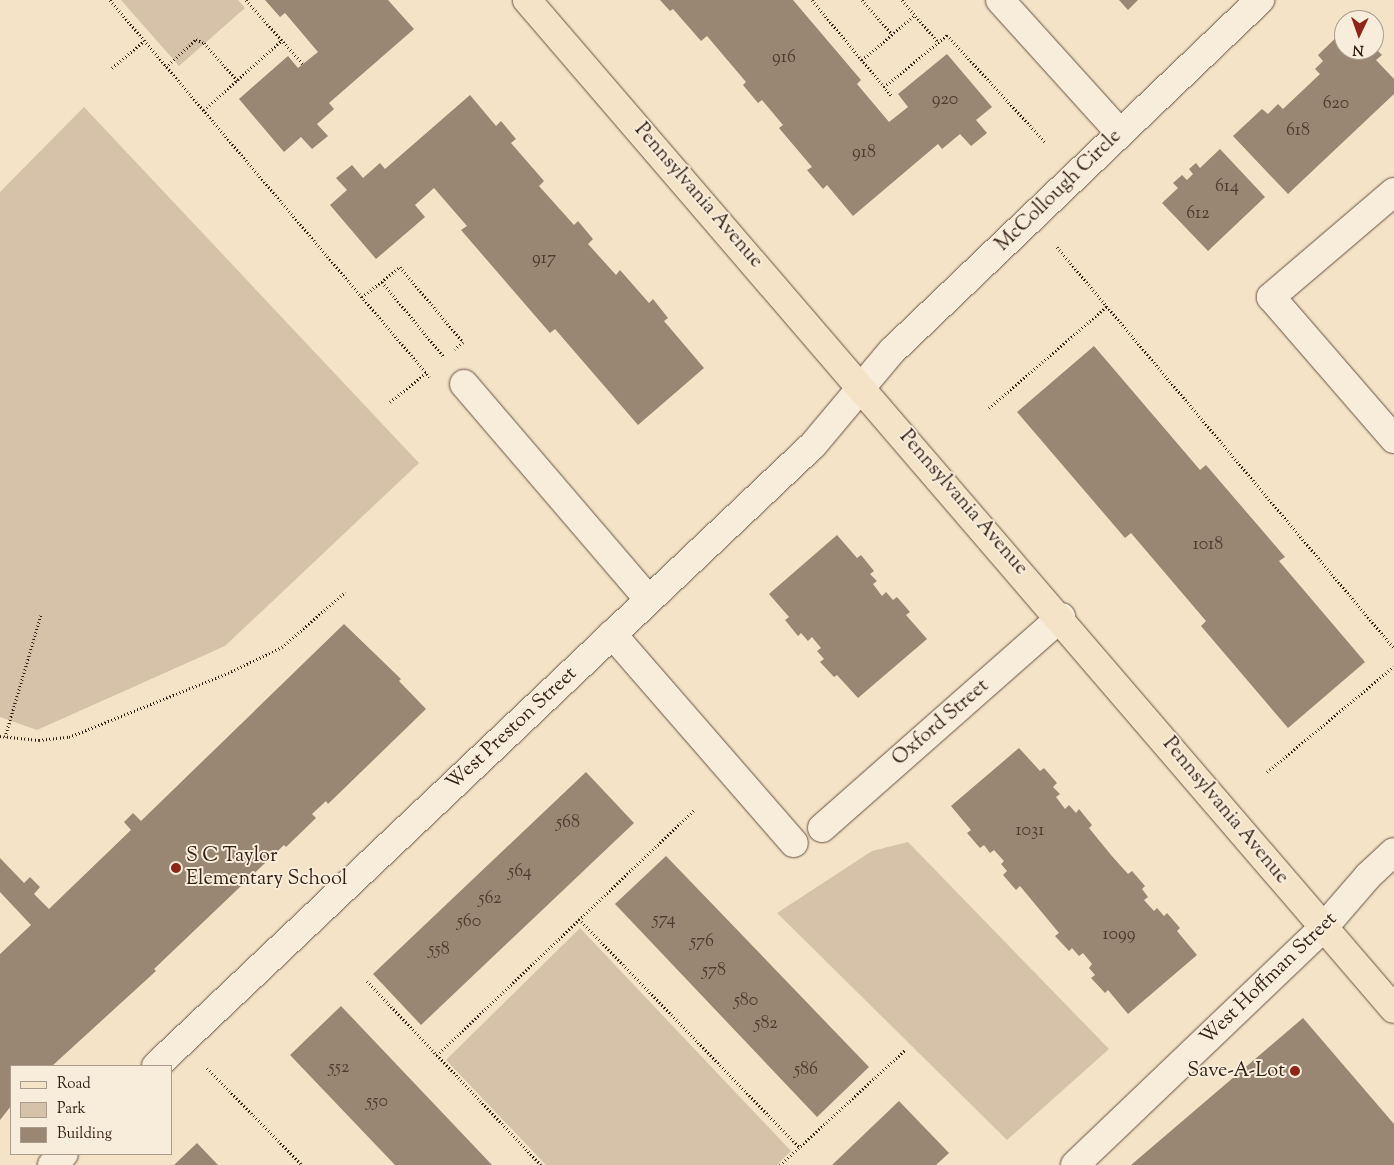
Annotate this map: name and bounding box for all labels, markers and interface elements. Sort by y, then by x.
north arrow [1334,10,1384,60]
text: N [1352,39,1364,59]
house number: 916 [772,47,796,69]
house number: 920 [932,89,958,111]
house number: 620 [1323,93,1349,115]
street label: Pennsylvania Avenue [629,119,767,273]
house number: 618 [1286,120,1310,142]
street label: McCollough Circle [991,125,1127,257]
house number: 918 [852,142,876,164]
house number: 614 [1215,176,1239,198]
house number: 612 [1186,203,1210,225]
house number: 917 [532,248,556,270]
street label: Pennsylvania Avenue [894,426,1032,580]
house number: 1018 [1193,534,1223,556]
street label: West Preston Street [442,662,582,796]
street label: Oxford Street [888,675,994,771]
street label: Pennsylvania Avenue [1157,733,1293,889]
house number: 568 [556,812,580,834]
house number: 1031 [1016,820,1044,842]
place label: S C Taylor Elementary School [186,844,347,891]
house number: 564 [508,861,532,883]
marker: S C Taylor Elementary School [170,862,182,874]
house number: 562 [478,888,502,910]
street label: West Hoffman Street [1196,908,1342,1050]
house number: 574 [652,909,676,931]
house number: 560 [457,911,481,933]
house number: 1099 [1103,924,1135,946]
house number: 576 [690,931,714,953]
house number: 558 [428,939,450,961]
house number: 578 [702,960,726,982]
house number: 580 [734,990,758,1012]
house number: 582 [754,1013,778,1035]
house number: 552 [329,1057,349,1079]
house number: 586 [794,1059,818,1081]
place label: Save-A-Lot [1187,1059,1285,1083]
legend [10,1065,172,1155]
marker: Save-A-Lot [1289,1065,1301,1077]
text: Road [57,1074,91,1095]
house number: 550 [366,1091,388,1113]
text: Park [57,1099,86,1120]
text: Building [57,1124,112,1145]

